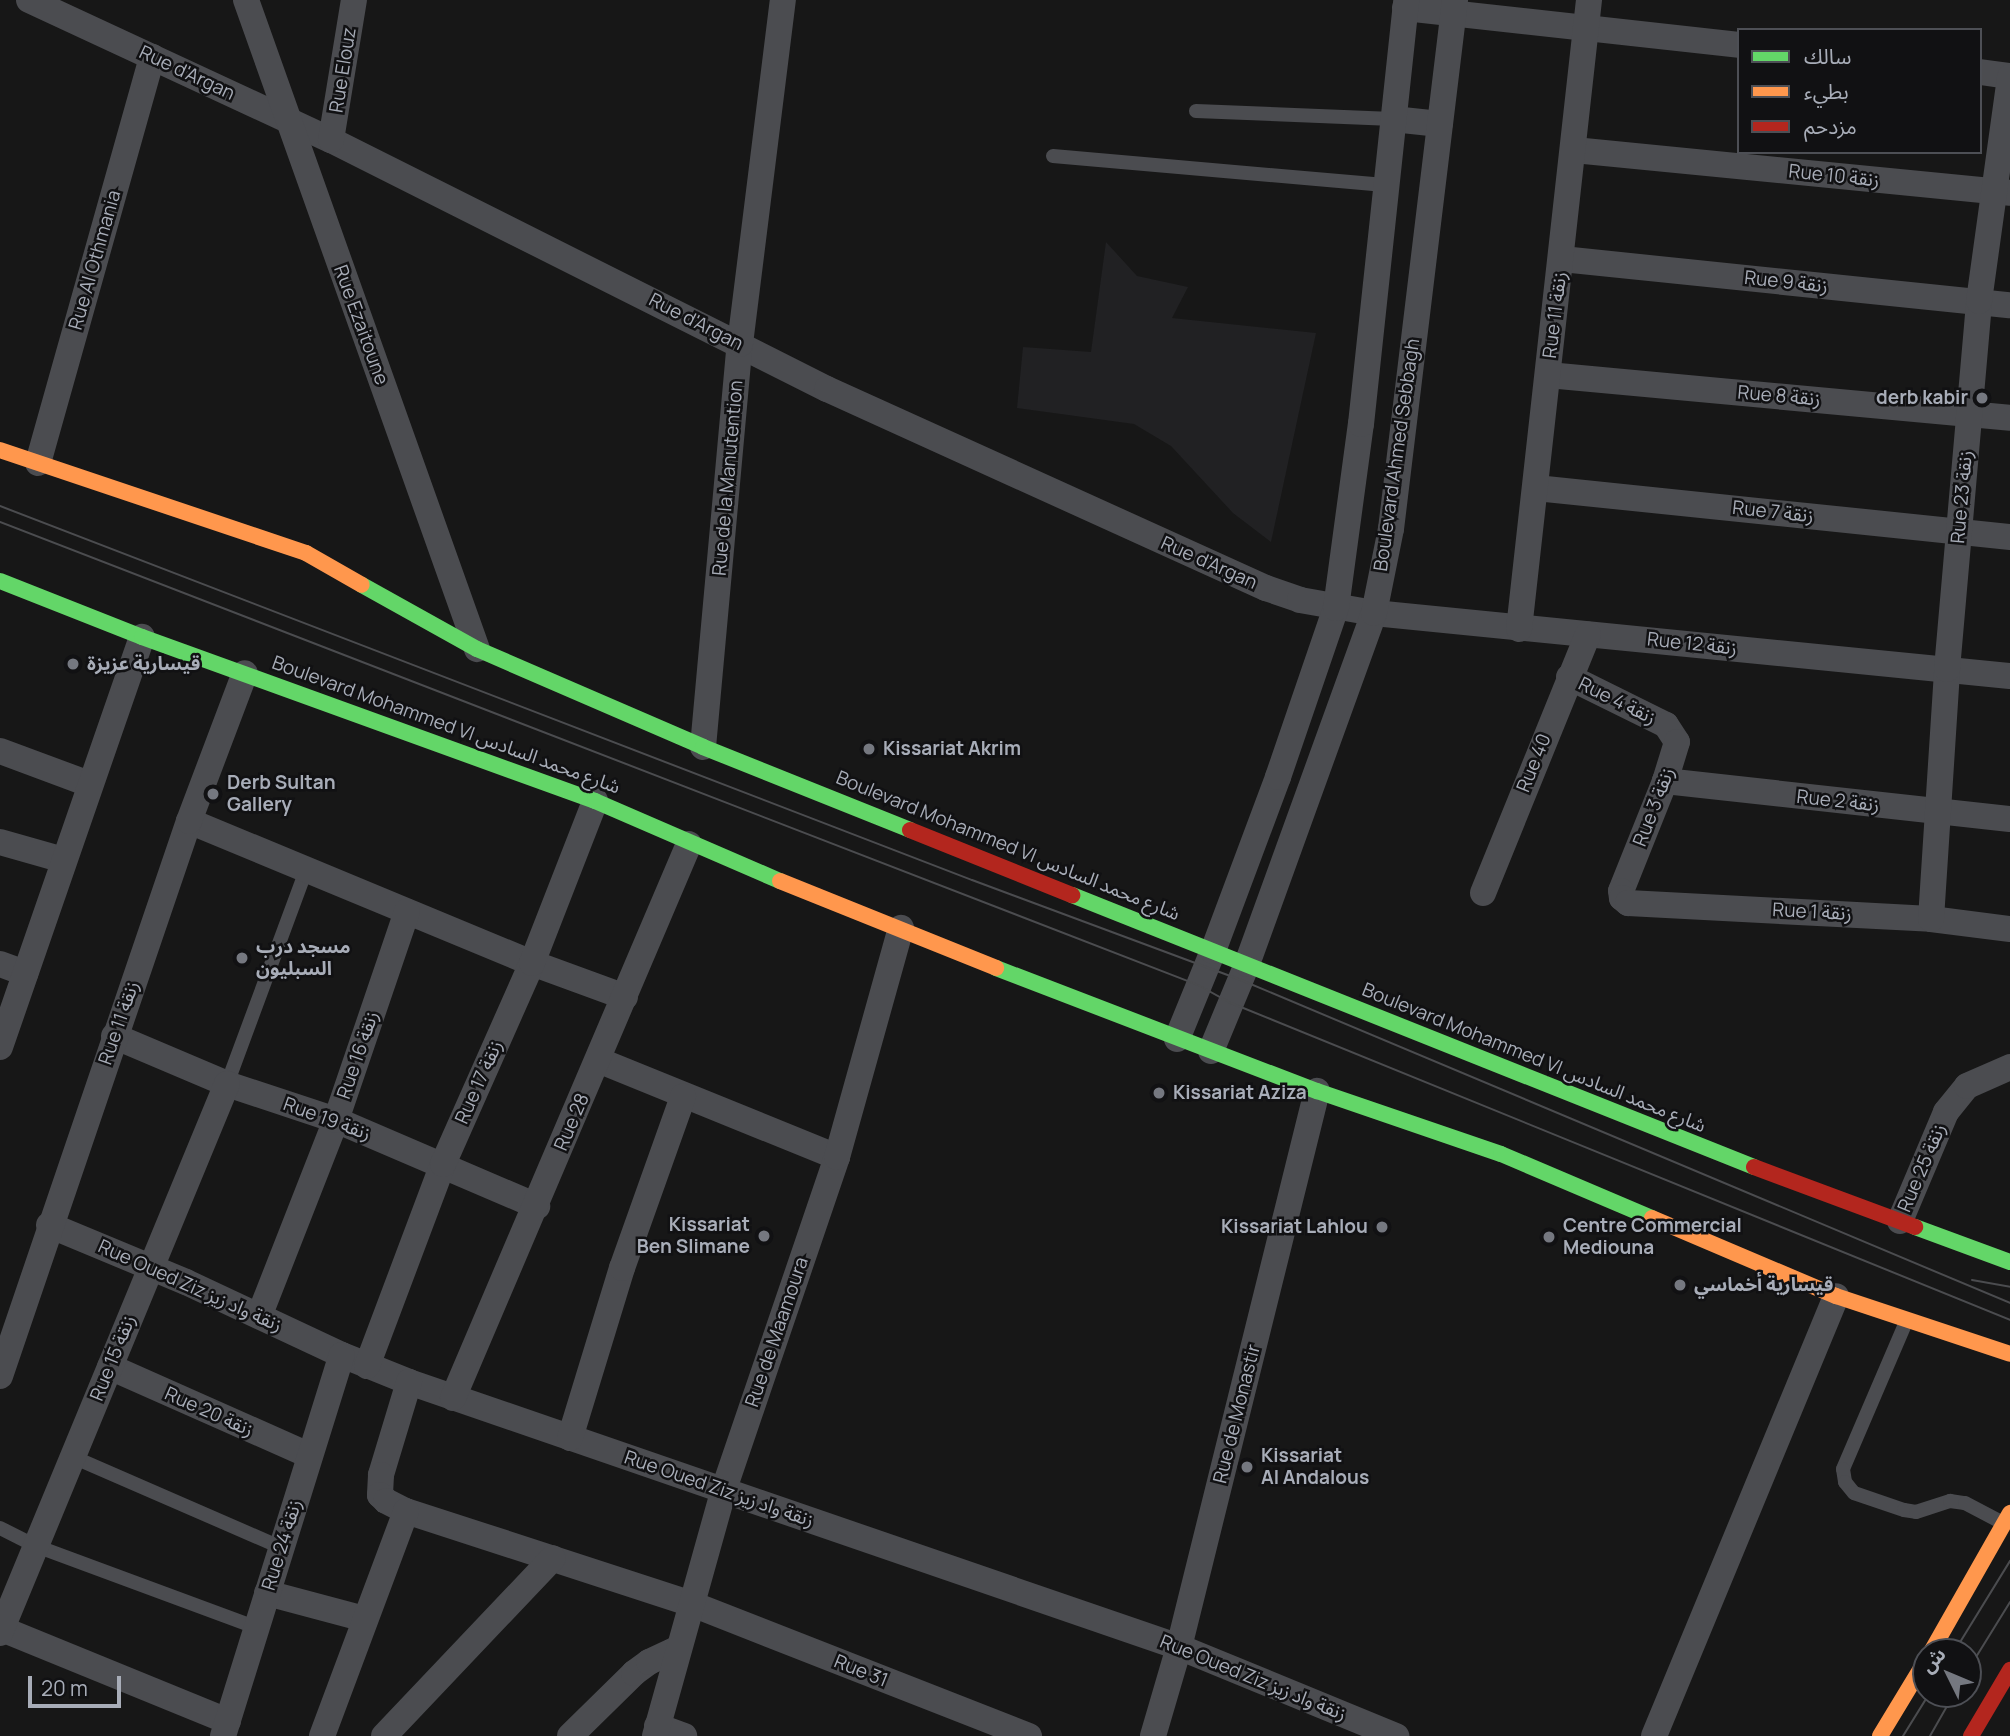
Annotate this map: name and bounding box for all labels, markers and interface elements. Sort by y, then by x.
street label: Rue Elouz [325,26,361,114]
legend [1737,28,1982,154]
street label: Rue d'Argan [136,41,238,105]
text: سالك [1804,42,1851,70]
text: بطيء [1804,77,1849,105]
text: مزدحم [1804,112,1857,140]
street label: Rue 10 زنقة [1787,160,1881,192]
street label: Rue Al Othmania [64,188,126,332]
street label: Rue Ezaitoune [329,262,393,388]
street label: Rue 9 زنقة [1743,266,1829,298]
street label: Rue 11 زنقة [1538,270,1572,360]
street label: Rue d'Argan [645,289,747,355]
street label: Boulevard Ahmed Sebbagh [1369,337,1425,573]
street label: Rue de la Manutention [708,379,748,577]
street label: Rue 8 زنقة [1737,381,1821,411]
place label: derb kabir [1876,387,1968,409]
marker: derb kabir [1974,390,1990,406]
street label: Rue 23 زنقة [1947,449,1977,545]
street label: Rue 7 زنقة [1731,496,1815,528]
street label: Rue d'Argan [1157,532,1261,594]
street label: Rue 12 زنقة [1646,628,1738,660]
street label: Boulevard Mohammed VI شارع محمد السادس [269,651,623,799]
place label: قيسارية عزيزة [87,653,200,675]
marker: قيسارية عزيزة [65,656,81,672]
street label: Rue 4 زنقة [1575,672,1659,730]
street label: Rue 40 [1512,730,1556,796]
place label: Kissariat Akrim [883,738,1021,760]
marker: Kissariat Akrim [861,741,877,757]
street label: Rue 3 زنقة [1629,764,1679,850]
street label: Boulevard Mohammed VI شارع محمد السادس [833,766,1183,926]
place label: Derb Sultan Gallery [227,772,336,816]
street label: Rue 2 زنقة [1796,785,1880,817]
marker: Derb Sultan Gallery [205,786,221,802]
street label: Rue 1 زنقة [1772,899,1852,925]
place label: مسجد درب السبليون [256,936,351,980]
marker: مسجد درب السبليون [234,950,250,966]
street label: Rue 11 زنقة [94,978,144,1068]
street label: Boulevard Mohammed VI شارع محمد السادس [1359,978,1709,1138]
street label: Rue 16 زنقة [332,1008,384,1102]
street label: Rue 17 زنقة [450,1037,508,1127]
place label: Kissariat Aziza [1173,1082,1307,1104]
marker: Kissariat Aziza [1151,1085,1167,1101]
street label: Rue 28 [550,1090,594,1154]
street label: Rue 19 زنقة [280,1093,374,1145]
street label: Rue 25 زنقة [1893,1120,1951,1216]
place label: Kissariat Ben Slimane [637,1214,750,1258]
place label: Centre Commercial Mediouna [1563,1215,1742,1259]
place label: Kissariat Lahlou [1221,1216,1368,1238]
marker: Kissariat Lahlou [1374,1219,1390,1235]
marker: Kissariat Ben Slimane [756,1228,772,1244]
marker: Centre Commercial Mediouna [1541,1229,1557,1245]
street label: Rue Oued Ziz زنقة واد زيز [95,1235,285,1337]
street label: Rue de Maamoura [741,1254,813,1410]
place label: قيسارية أخماسي [1694,1274,1833,1296]
marker: قيسارية أخماسي [1672,1277,1688,1293]
street label: Rue 15 زنقة [85,1312,141,1404]
street label: Rue de Monastir [1209,1342,1265,1486]
street label: Rue 20 زنقة [161,1382,257,1442]
place label: Kissariat Al Andalous [1261,1445,1369,1489]
street label: Rue Oued Ziz زنقة واد زيز [621,1446,817,1532]
marker: Kissariat Al Andalous [1239,1459,1255,1475]
street label: Rue 24 زنقة [257,1497,307,1593]
street label: Rue Oued Ziz زنقة واد زيز [1157,1630,1349,1726]
north arrow [1912,1638,1982,1708]
text: ش [1915,1642,1951,1678]
street label: Rue 31 [831,1650,891,1692]
scale bar [32,1662,124,1706]
text: 20 m [41,1674,88,1702]

